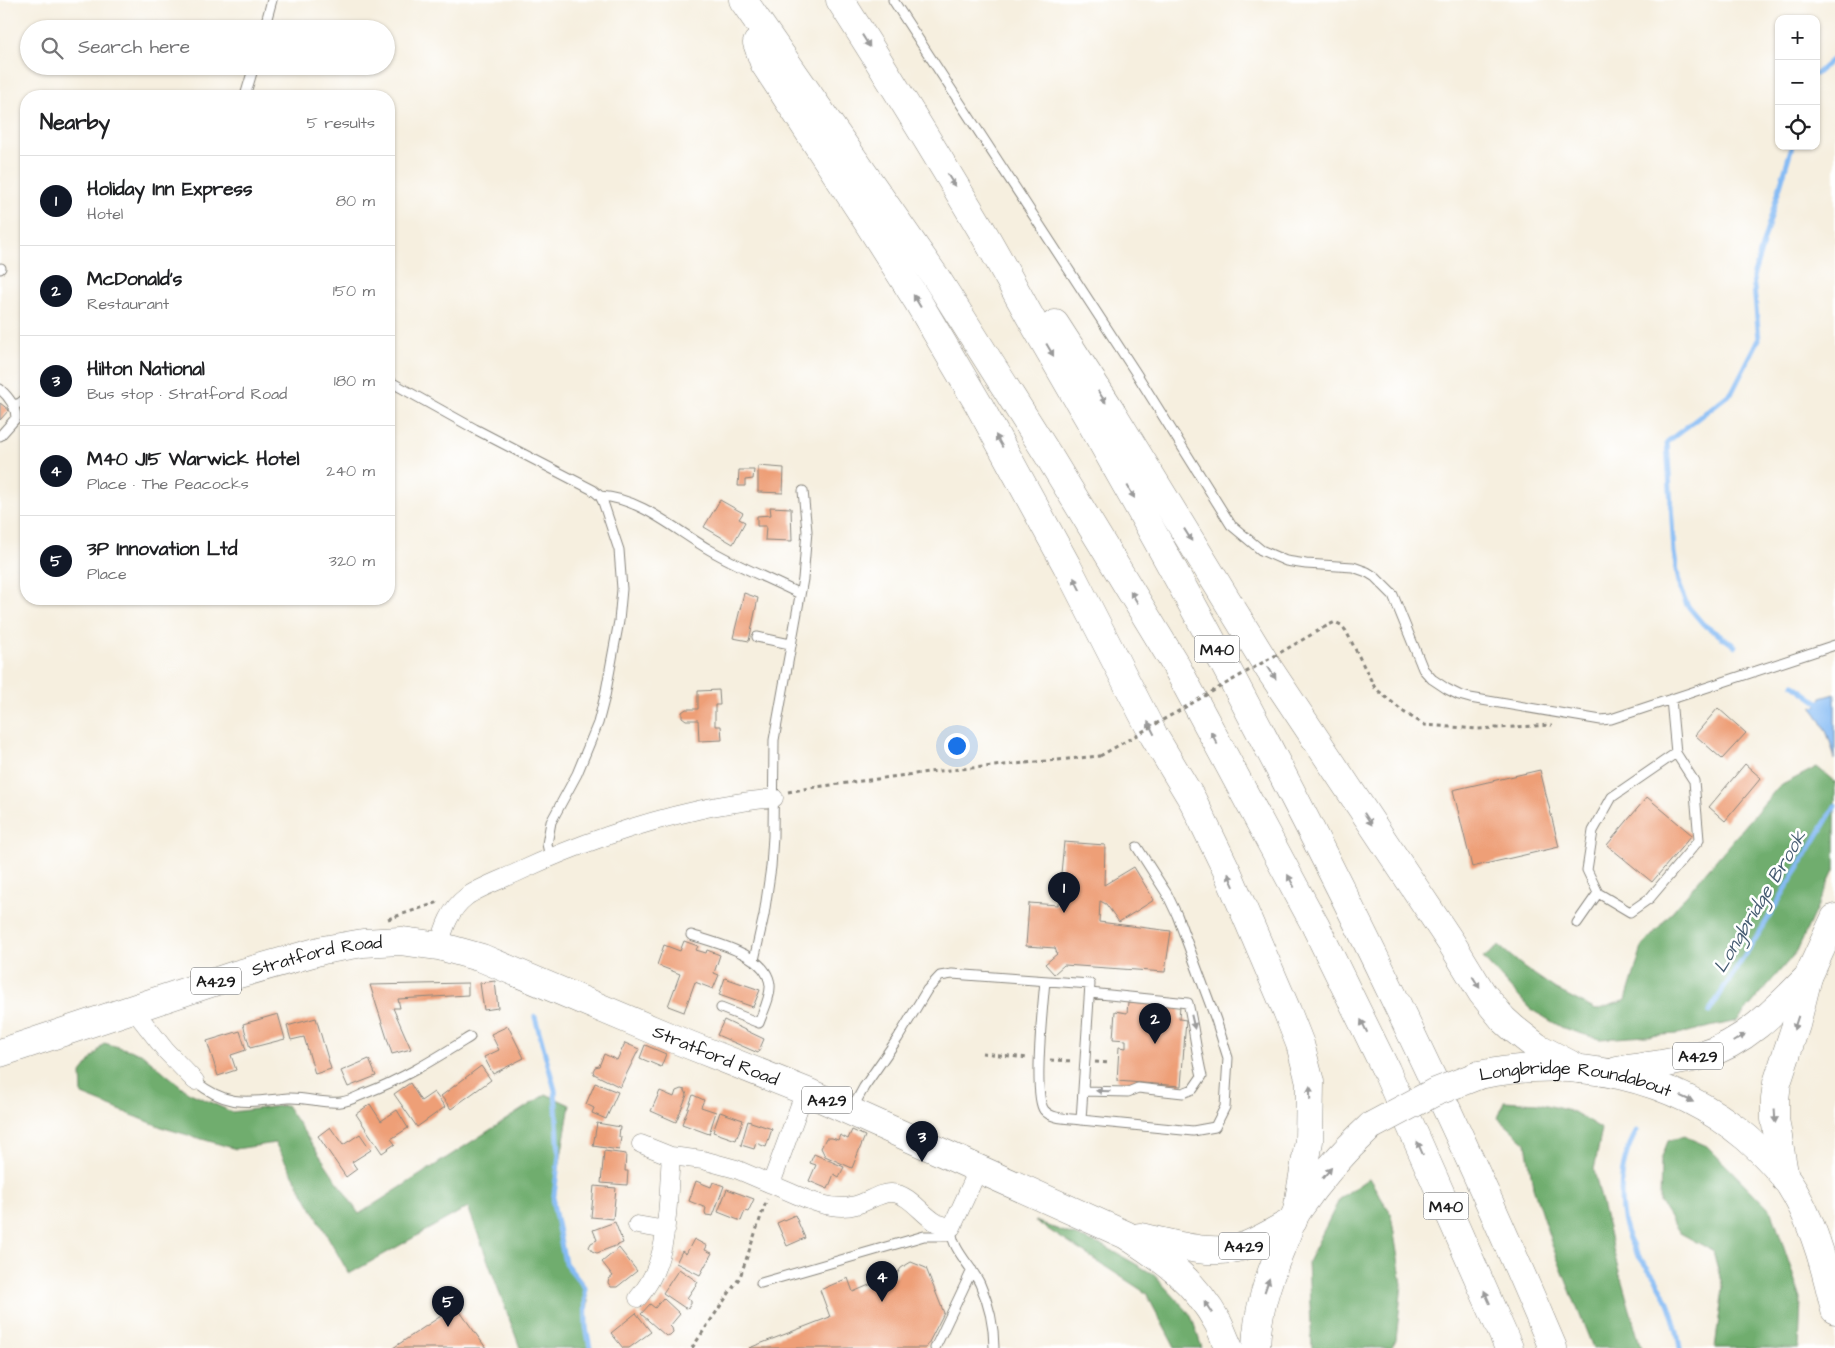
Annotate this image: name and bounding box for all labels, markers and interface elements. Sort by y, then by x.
map controls [1775,15,1820,150]
button: + [1775,15,1820,60]
search box [20,20,395,75]
icon: search [38,34,66,62]
text: Search here [78,34,190,61]
one-way arrow [861,35,870,48]
button: − [1775,60,1820,105]
button: locate [1775,105,1820,150]
text: Nearby [40,108,110,137]
text: 5 results [307,112,375,134]
one-way arrow [946,173,955,186]
text: Holiday Inn Express [87,176,253,203]
text: 1 [55,190,57,212]
text: 80 m [336,190,375,212]
text: Hotel [87,203,123,225]
text: McDonald's [87,266,182,293]
text: 2 [51,280,61,302]
text: 150 m [333,280,375,302]
text: Restaurant [87,293,169,315]
one-way arrow [913,294,922,307]
one-way arrow [1046,343,1054,358]
text: Hilton National [87,356,205,383]
text: 3 [52,370,60,392]
text: 180 m [334,370,375,392]
text: Bus stop · Stratford Road [87,383,287,405]
one-way arrow [1097,390,1107,403]
one-way arrow [995,434,1003,448]
text: M40 J15 Warwick Hotel [87,446,300,473]
text: 4 [51,460,61,482]
text: 240 m [326,460,375,482]
text: Place · The Peacocks [87,473,249,495]
one-way arrow [1126,485,1135,498]
one-way arrow [1183,528,1192,541]
text: 3P Innovation Ltd [87,536,237,563]
text: 5 [50,550,62,572]
text: 320 m [329,550,375,572]
text: Place [87,563,127,585]
one-way arrow [1073,577,1081,591]
one-way arrow [1129,590,1139,603]
road number: M40 [1194,636,1240,662]
one-way arrow [1267,667,1277,680]
one-way arrow [1147,721,1155,736]
one-way arrow [1210,731,1219,745]
your location [944,733,970,759]
one-way arrow [1364,813,1373,826]
water label: Longbridge Brook [1707,825,1814,978]
pin: 1 [1048,872,1080,913]
one-way arrow [1227,873,1235,887]
one-way arrow [1287,874,1296,888]
street label: Stratford Road [249,930,383,983]
road number: A429 [191,968,241,994]
one-way arrow [1471,976,1480,989]
pin: 2 [1139,1003,1171,1044]
one-way arrow [1189,1015,1197,1031]
one-way arrow [1792,1016,1800,1031]
street label: Stratford Road [649,1019,782,1092]
one-way arrow [1360,1019,1368,1033]
one-way arrow [1733,1033,1746,1042]
road number: A429 [1673,1042,1723,1070]
street label: Longbridge Roundabout [1477,1056,1676,1104]
one-way arrow [1306,1084,1314,1100]
road number: A429 [802,1086,852,1114]
one-way arrow [1095,1087,1111,1095]
one-way arrow [1680,1095,1695,1103]
one-way arrow [1772,1109,1780,1125]
pin: 3 [906,1121,938,1162]
one-way arrow [1416,1141,1424,1155]
one-way arrow [1321,1166,1332,1179]
road number: M40 [1424,1192,1468,1220]
road number: A429 [1219,1232,1269,1260]
pin: 4 [866,1261,898,1302]
one-way arrow [1264,1277,1272,1292]
pin: 5 [432,1286,464,1327]
one-way arrow [1482,1290,1490,1304]
one-way arrow [1203,1301,1213,1314]

